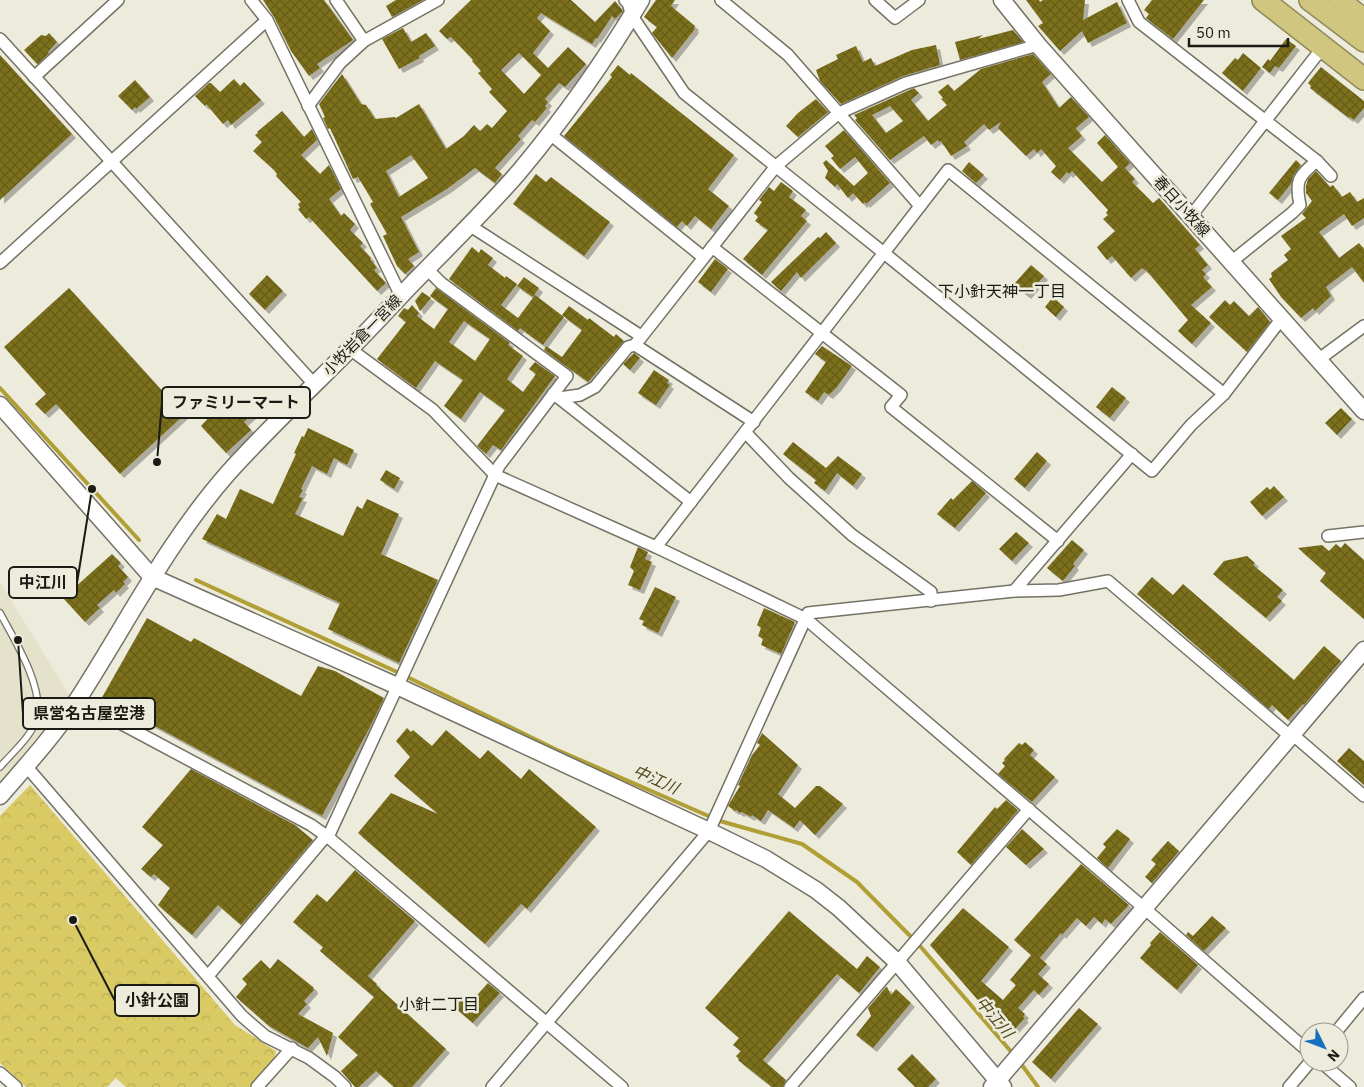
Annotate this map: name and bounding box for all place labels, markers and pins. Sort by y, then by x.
callout: ファミリーマート [162,387,310,418]
callout: 中江川 [9,567,77,598]
callout: 県営名古屋空港 [23,698,155,729]
callout: 小針公園 [115,985,199,1016]

